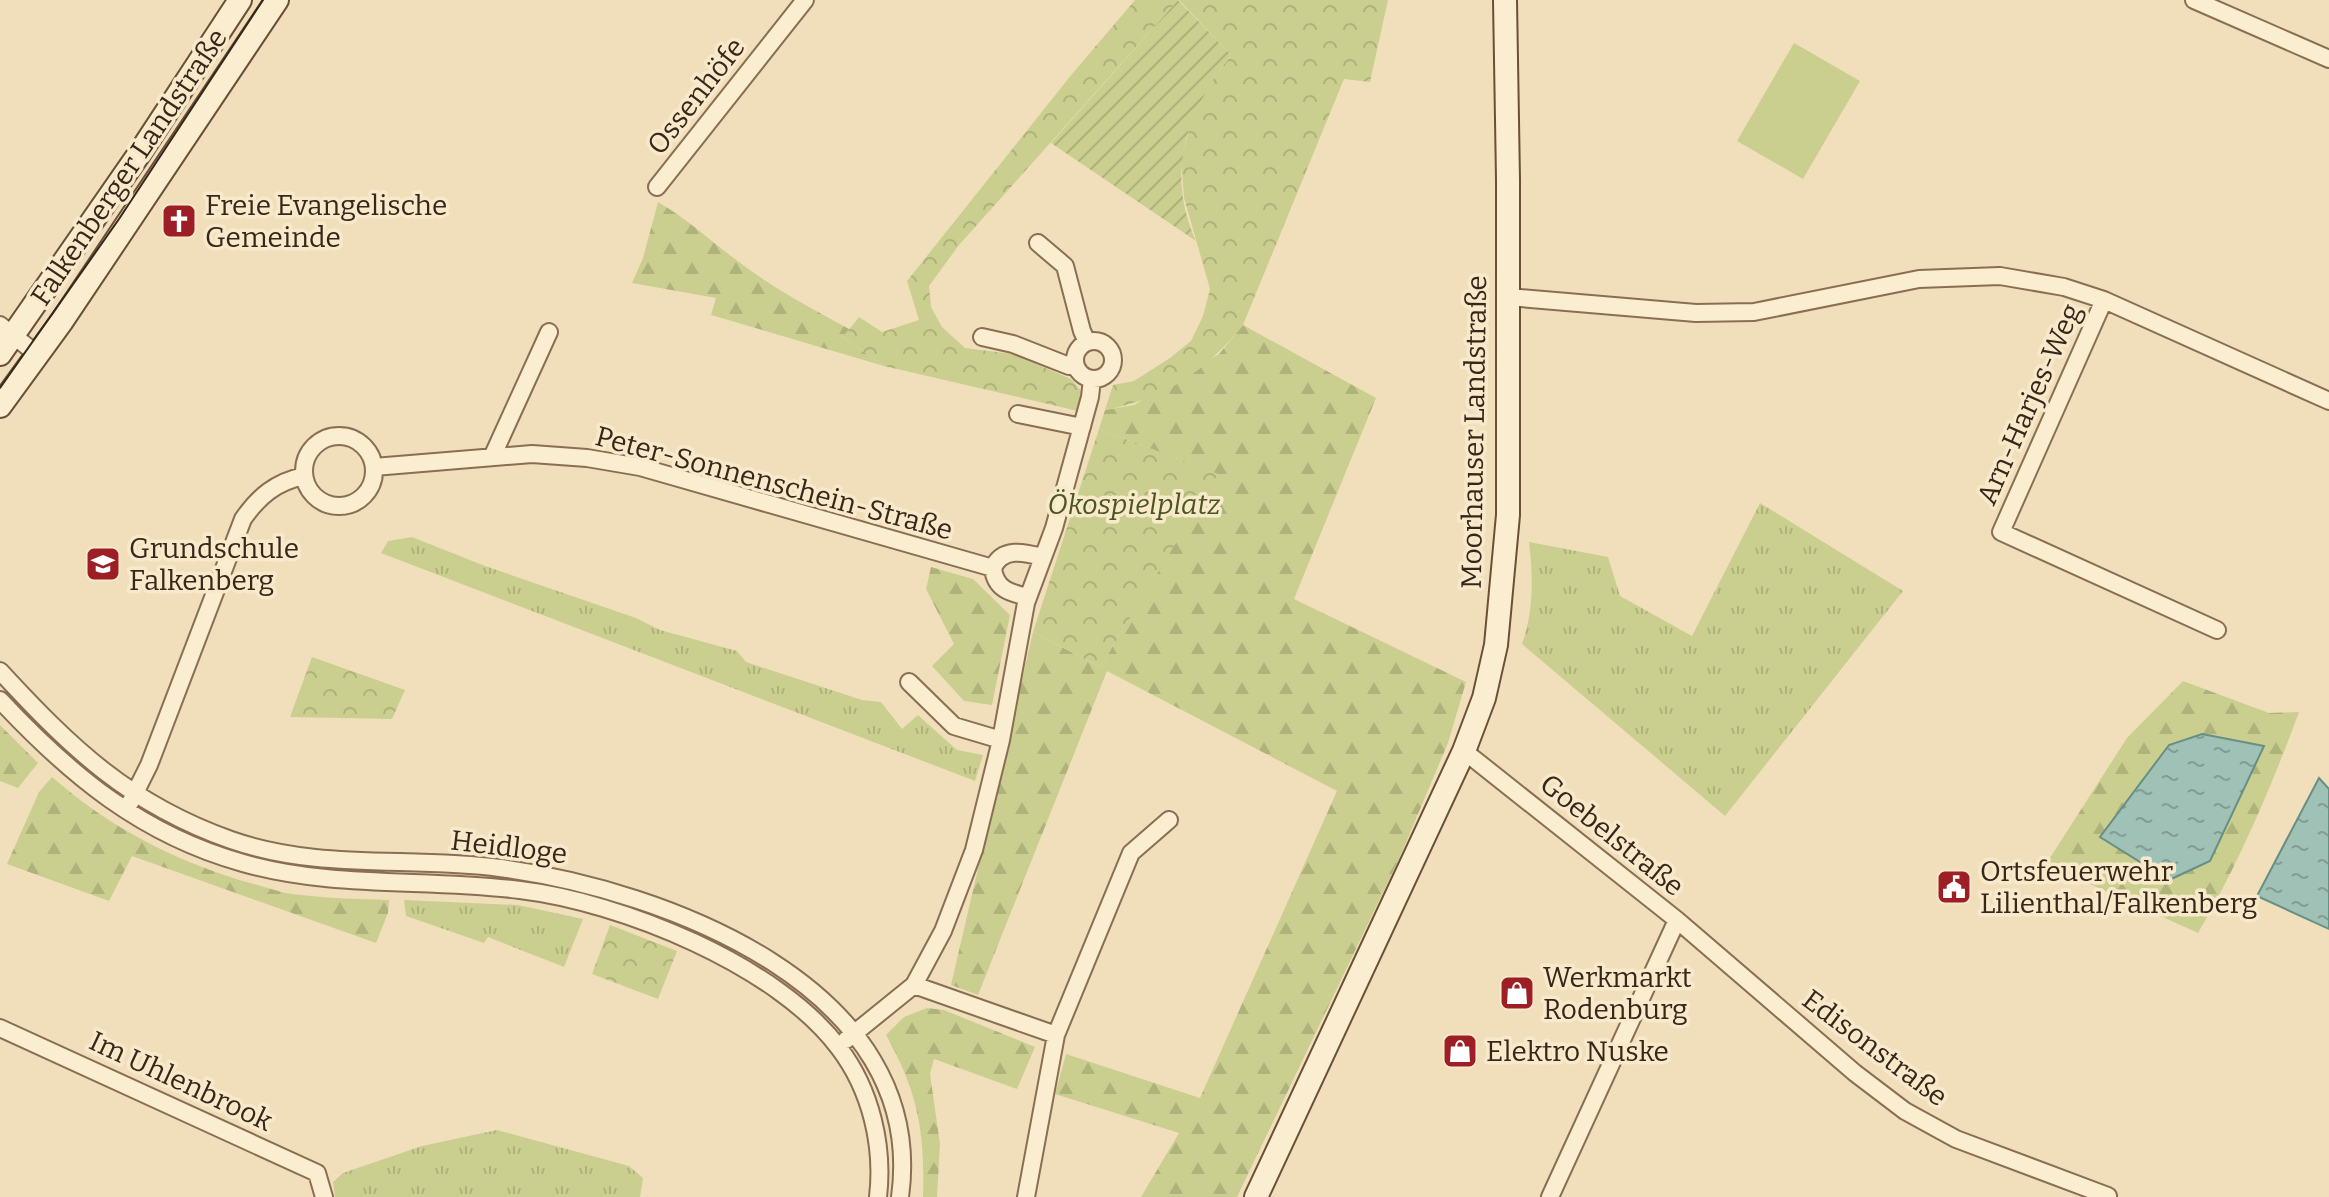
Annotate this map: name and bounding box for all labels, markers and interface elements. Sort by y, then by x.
street label: Falkenberger Landstraße [24,22,234,312]
street label: Ossenhöfe [640,31,752,161]
place label: Freie Evangelische Gemeinde [205,189,447,254]
church icon: Freie Evangelische Gemeinde [160,202,198,240]
street label: Moorhauser Landstraße [1455,275,1493,589]
street label: Arn-Harjes-Weg [1970,298,2088,510]
street label: Peter-Sonnenschein-Straße [592,419,956,547]
park label: Ökospielplatz [1048,488,1220,521]
place label: Grundschule Falkenberg [129,532,299,597]
school or university icon: Grundschule Falkenberg [84,545,122,583]
street label: Goebelstraße [1534,767,1690,903]
street label: Heidloge [449,824,569,870]
place label: Ortsfeuerwehr Lilienthal/Falkenberg [1980,855,2257,920]
public building icon: Ortsfeuerwehr Lilienthal/Falkenberg [1935,868,1973,906]
place label: Werkmarkt Rodenburg [1543,961,1692,1026]
shop icon: Werkmarkt Rodenburg [1498,974,1536,1012]
street label: Edisonstraße [1796,983,1954,1113]
street label: Im Uhlenbrook [84,1024,278,1138]
shop icon: Elektro Nuske [1441,1032,1479,1070]
place label: Elektro Nuske [1486,1035,1669,1068]

